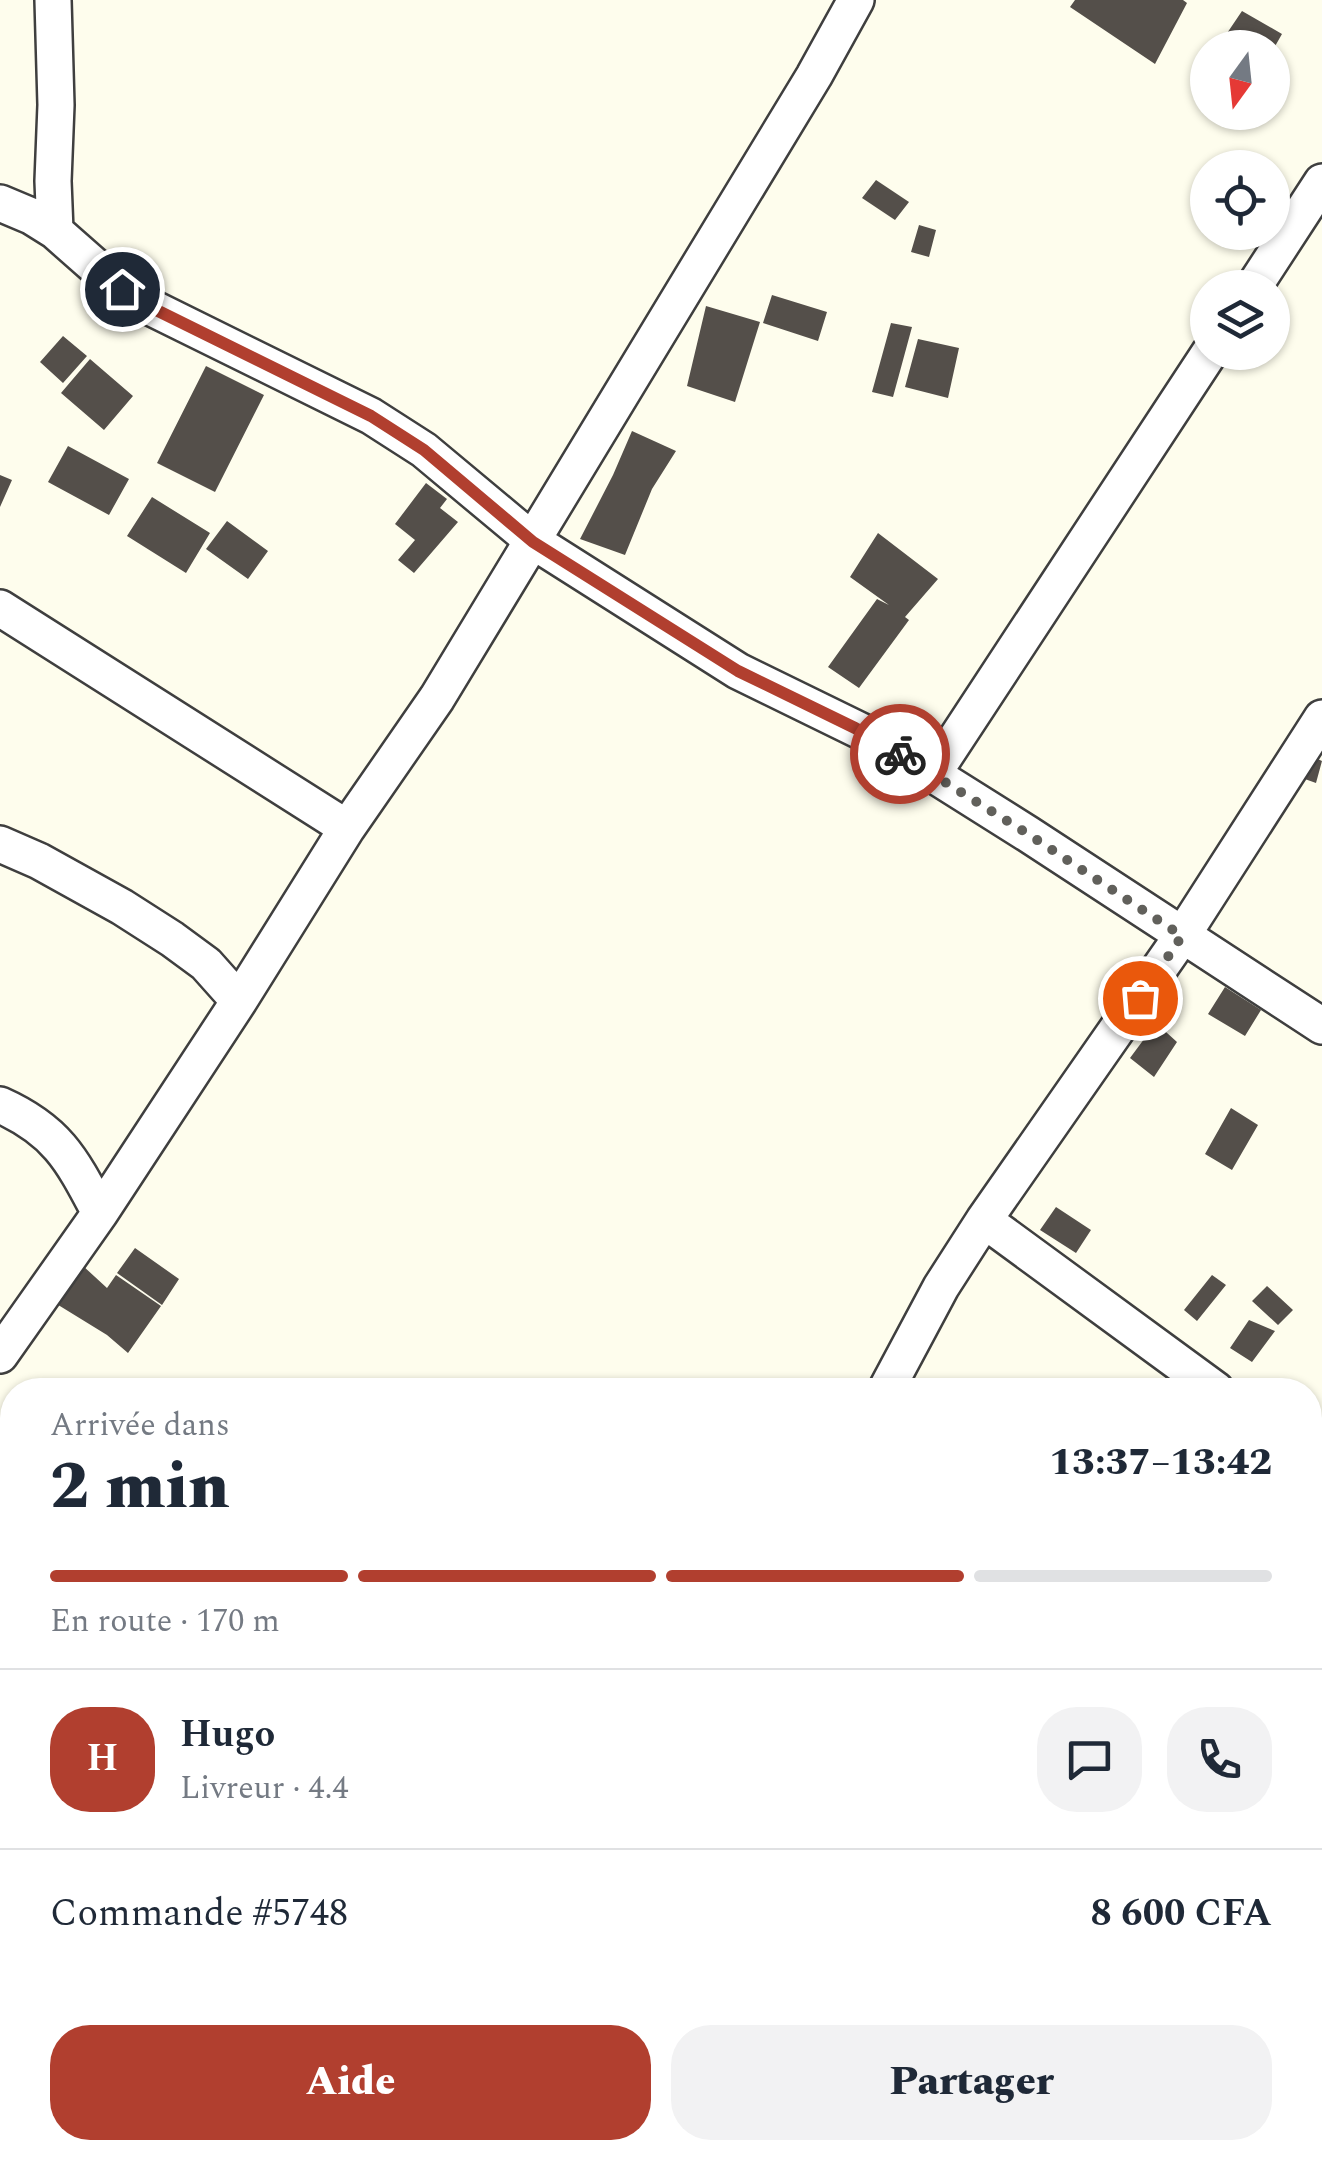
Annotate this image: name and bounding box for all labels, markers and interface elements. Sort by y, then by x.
north arrow [1190,30,1290,130]
map controls [1190,30,1290,370]
button: locate [1190,150,1290,250]
pin [80,247,165,332]
icon: home [95,262,150,317]
button: layers [1190,270,1290,370]
courier [850,704,950,804]
icon: bike [873,727,928,782]
pin [1098,956,1183,1041]
icon: bag [1113,971,1168,1026]
text: Arrivée dans [50,1401,230,1450]
text: 13:37–13:42 [1049,1434,1272,1492]
text: 2 min [50,1438,230,1537]
text: En route · 170 m [50,1597,280,1646]
text: Hugo [180,1706,275,1764]
button: chat [1037,1707,1142,1812]
button: phone [1167,1707,1272,1812]
text: H [87,1730,118,1788]
text: Livreur · 4.4 [180,1764,348,1813]
text: Commande #5748 [50,1885,348,1943]
text: 8 600 CFA [1091,1885,1272,1943]
button: Aide [50,2025,651,2140]
button: Partager [671,2025,1272,2140]

